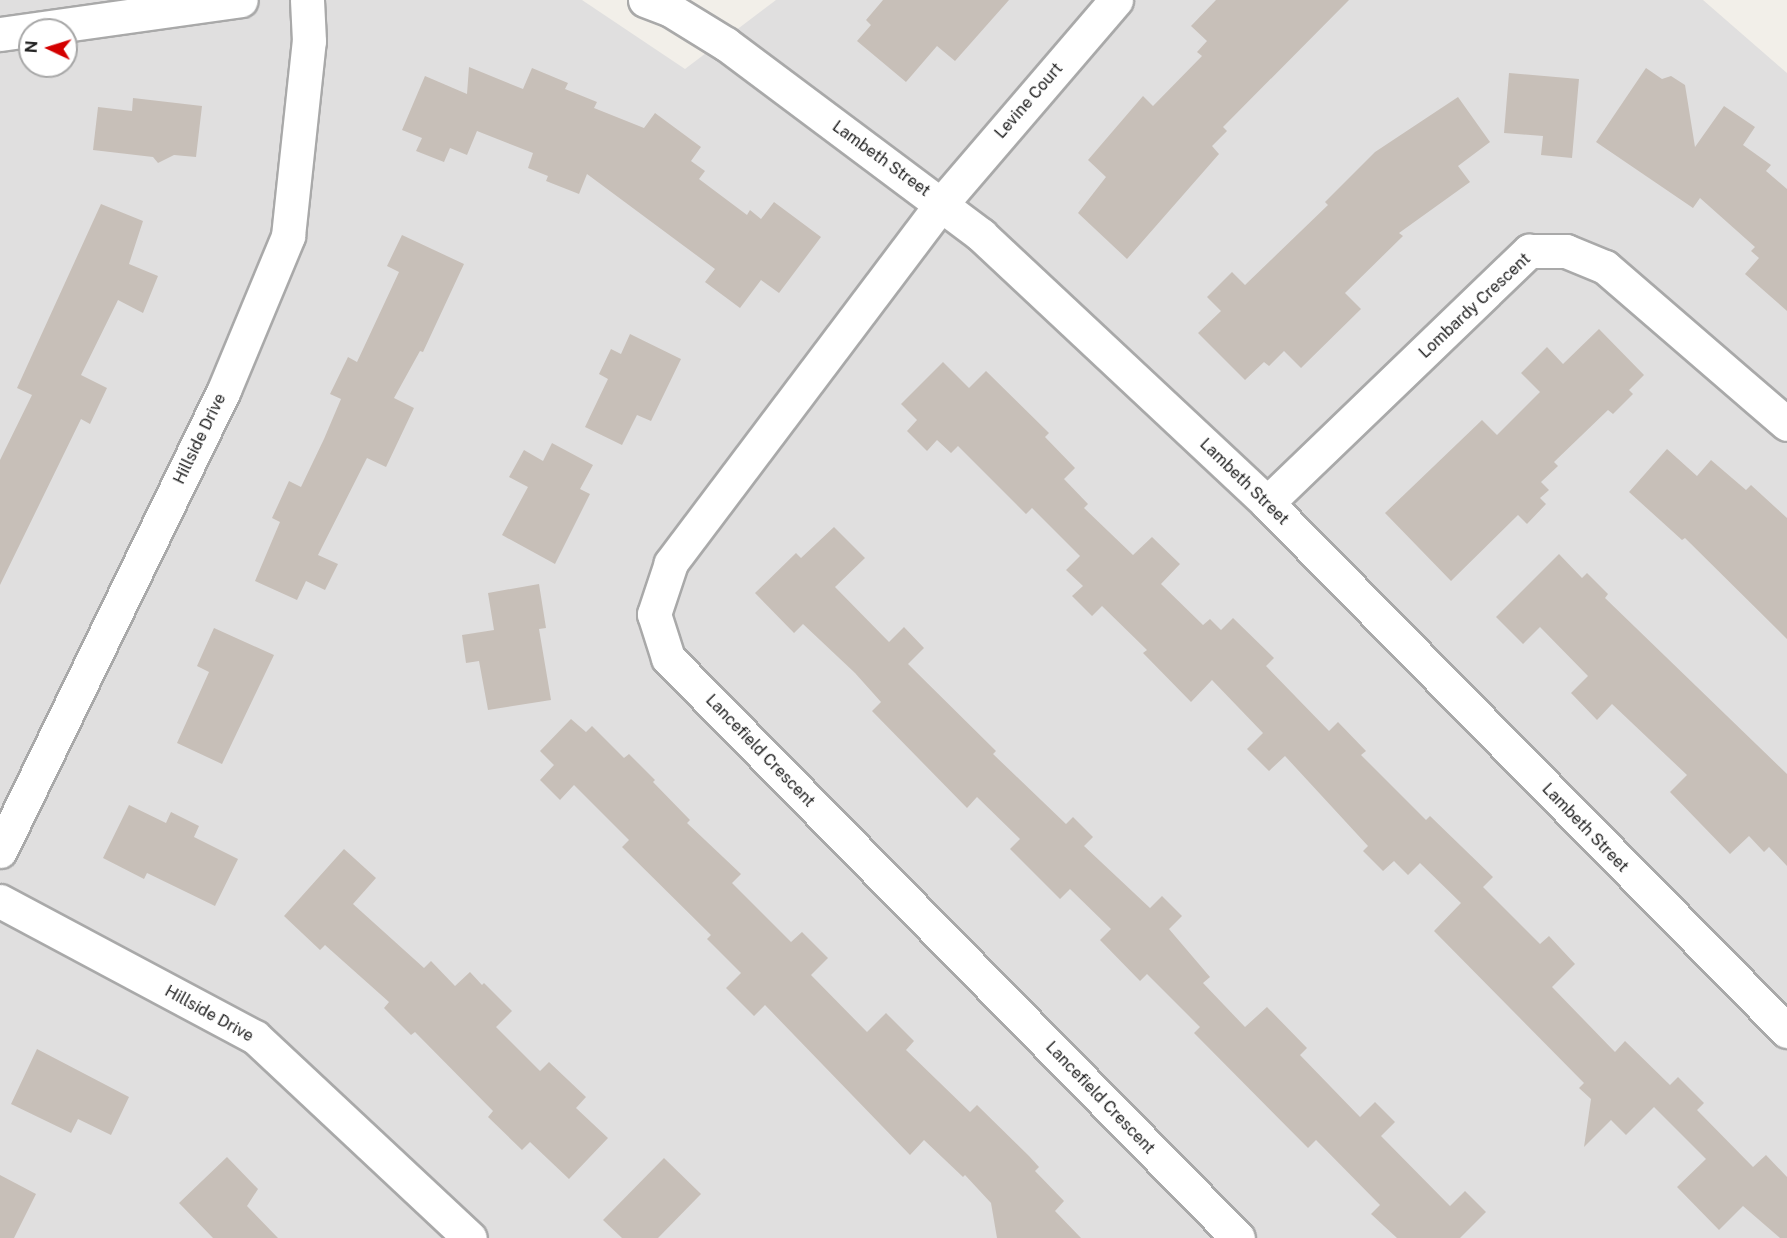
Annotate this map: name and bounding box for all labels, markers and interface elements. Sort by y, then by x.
north arrow [18,18,78,78]
text: N [22,40,41,54]
street label: Levine Court [991,59,1067,143]
street label: Lambeth Street [828,117,934,201]
street label: Lombardy Crescent [1415,249,1535,363]
street label: Hillside Drive [170,391,230,487]
street label: Lambeth Street [1196,435,1292,529]
street label: Lancefield Crescent [701,691,819,811]
street label: Lambeth Street [1538,780,1632,876]
street label: Hillside Drive [161,982,257,1046]
street label: Lancefield Crescent [1041,1038,1159,1158]

